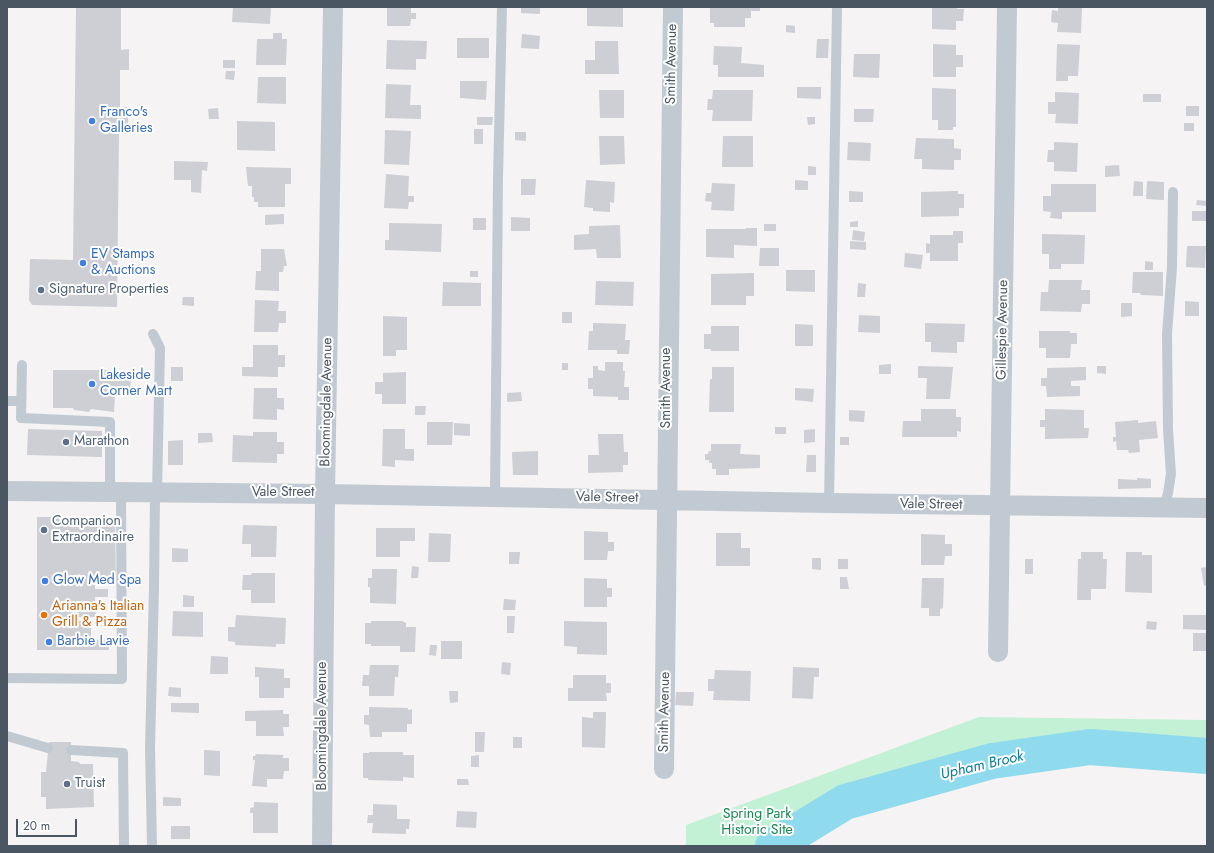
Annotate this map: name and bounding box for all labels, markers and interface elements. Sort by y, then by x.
street label: Smith Avenue [663,23,681,105]
place label: Franco's Galleries [100,105,153,138]
marker: Franco's Galleries [87,116,97,126]
place label: EV Stamps & Auctions [91,247,155,280]
marker: EV Stamps & Auctions [78,258,88,268]
street label: Gillespie Avenue [994,280,1012,380]
place label: Signature Properties [49,282,169,298]
marker: Signature Properties [36,285,46,295]
street label: Bloomingdale Avenue [317,337,337,467]
street label: Smith Avenue [659,348,675,428]
place label: Lakeside Corner Mart [100,368,172,400]
marker: Lakeside Corner Mart [87,379,97,389]
place label: Marathon [74,434,129,450]
marker: Marathon [61,437,71,447]
street label: Vale Street [252,485,314,501]
street label: Vale Street [576,489,638,507]
street label: Vale Street [900,496,962,514]
place label: Companion Extraordinaire [52,514,134,546]
marker: Companion Extraordinaire [39,525,49,535]
place label: Glow Med Spa [53,573,141,589]
marker: Glow Med Spa [40,576,50,586]
place label: Arianna's Italian Grill & Pizza [52,599,144,632]
marker: Arianna's Italian Grill & Pizza [39,610,49,620]
place label: Barbie Lavie [57,634,129,650]
marker: Barbie Lavie [44,637,54,647]
street label: Bloomingdale Avenue [315,661,331,791]
street label: Smith Avenue [656,671,674,753]
water label: Upham Brook [939,748,1025,784]
place label: Truist [75,776,105,792]
marker: Truist [62,779,72,789]
park label: Spring Park Historic Site [721,807,793,840]
scale bar [18,811,79,837]
text: 20 m [23,817,50,835]

